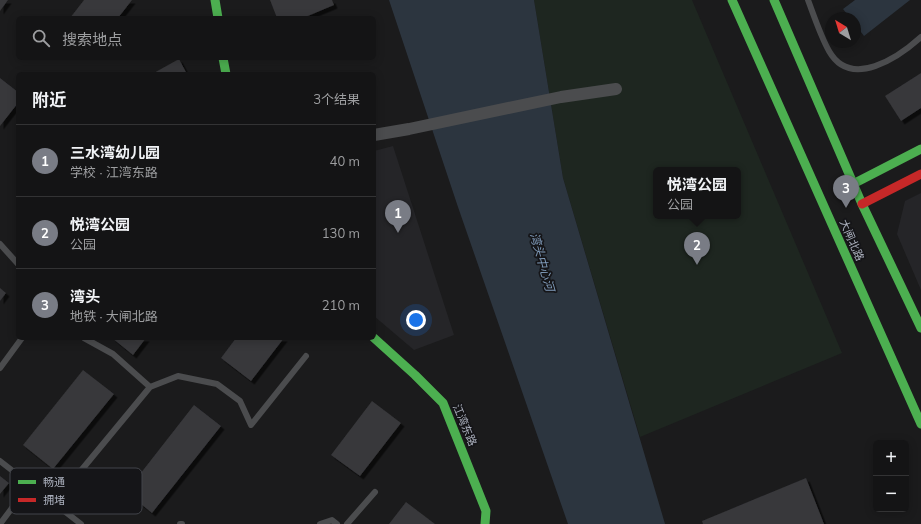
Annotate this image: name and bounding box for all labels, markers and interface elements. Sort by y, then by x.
north arrow [825,12,861,48]
search box [16,16,376,60]
icon: search [30,27,52,49]
text: 搜索地点 [62,30,122,49]
text: 附近 [32,89,66,110]
text: 3个结果 [313,91,360,107]
text: 三水湾幼儿园 [70,143,160,162]
text: 1 [41,153,49,169]
text: 40 m [330,153,360,169]
text: 学校 · 江湾东路 [70,164,158,180]
popup [653,167,741,219]
text: 悦湾公园 [667,175,727,194]
pin: 3 [833,175,859,208]
text: 公园 [667,196,693,212]
pin: 1 [385,200,411,233]
text: 悦湾公园 [70,215,130,234]
street label: 大闸北路 [837,217,867,263]
text: 2 [41,225,49,241]
text: 130 m [322,225,360,241]
water label: 湾头中心河 [527,231,559,295]
pin: 2 [684,232,710,265]
text: 公园 [70,236,96,252]
text: 湾头 [70,287,100,306]
text: 3 [41,297,49,313]
text: 210 m [322,297,360,313]
text: 地铁 · 大闸北路 [70,308,158,324]
your location [406,310,426,330]
street label: 江湾东路 [450,402,480,448]
map controls [873,440,909,512]
button: + [873,440,909,476]
legend [10,468,142,514]
text: 畅通 [43,475,65,489]
button: − [873,476,909,512]
text: 拥堵 [43,493,65,507]

